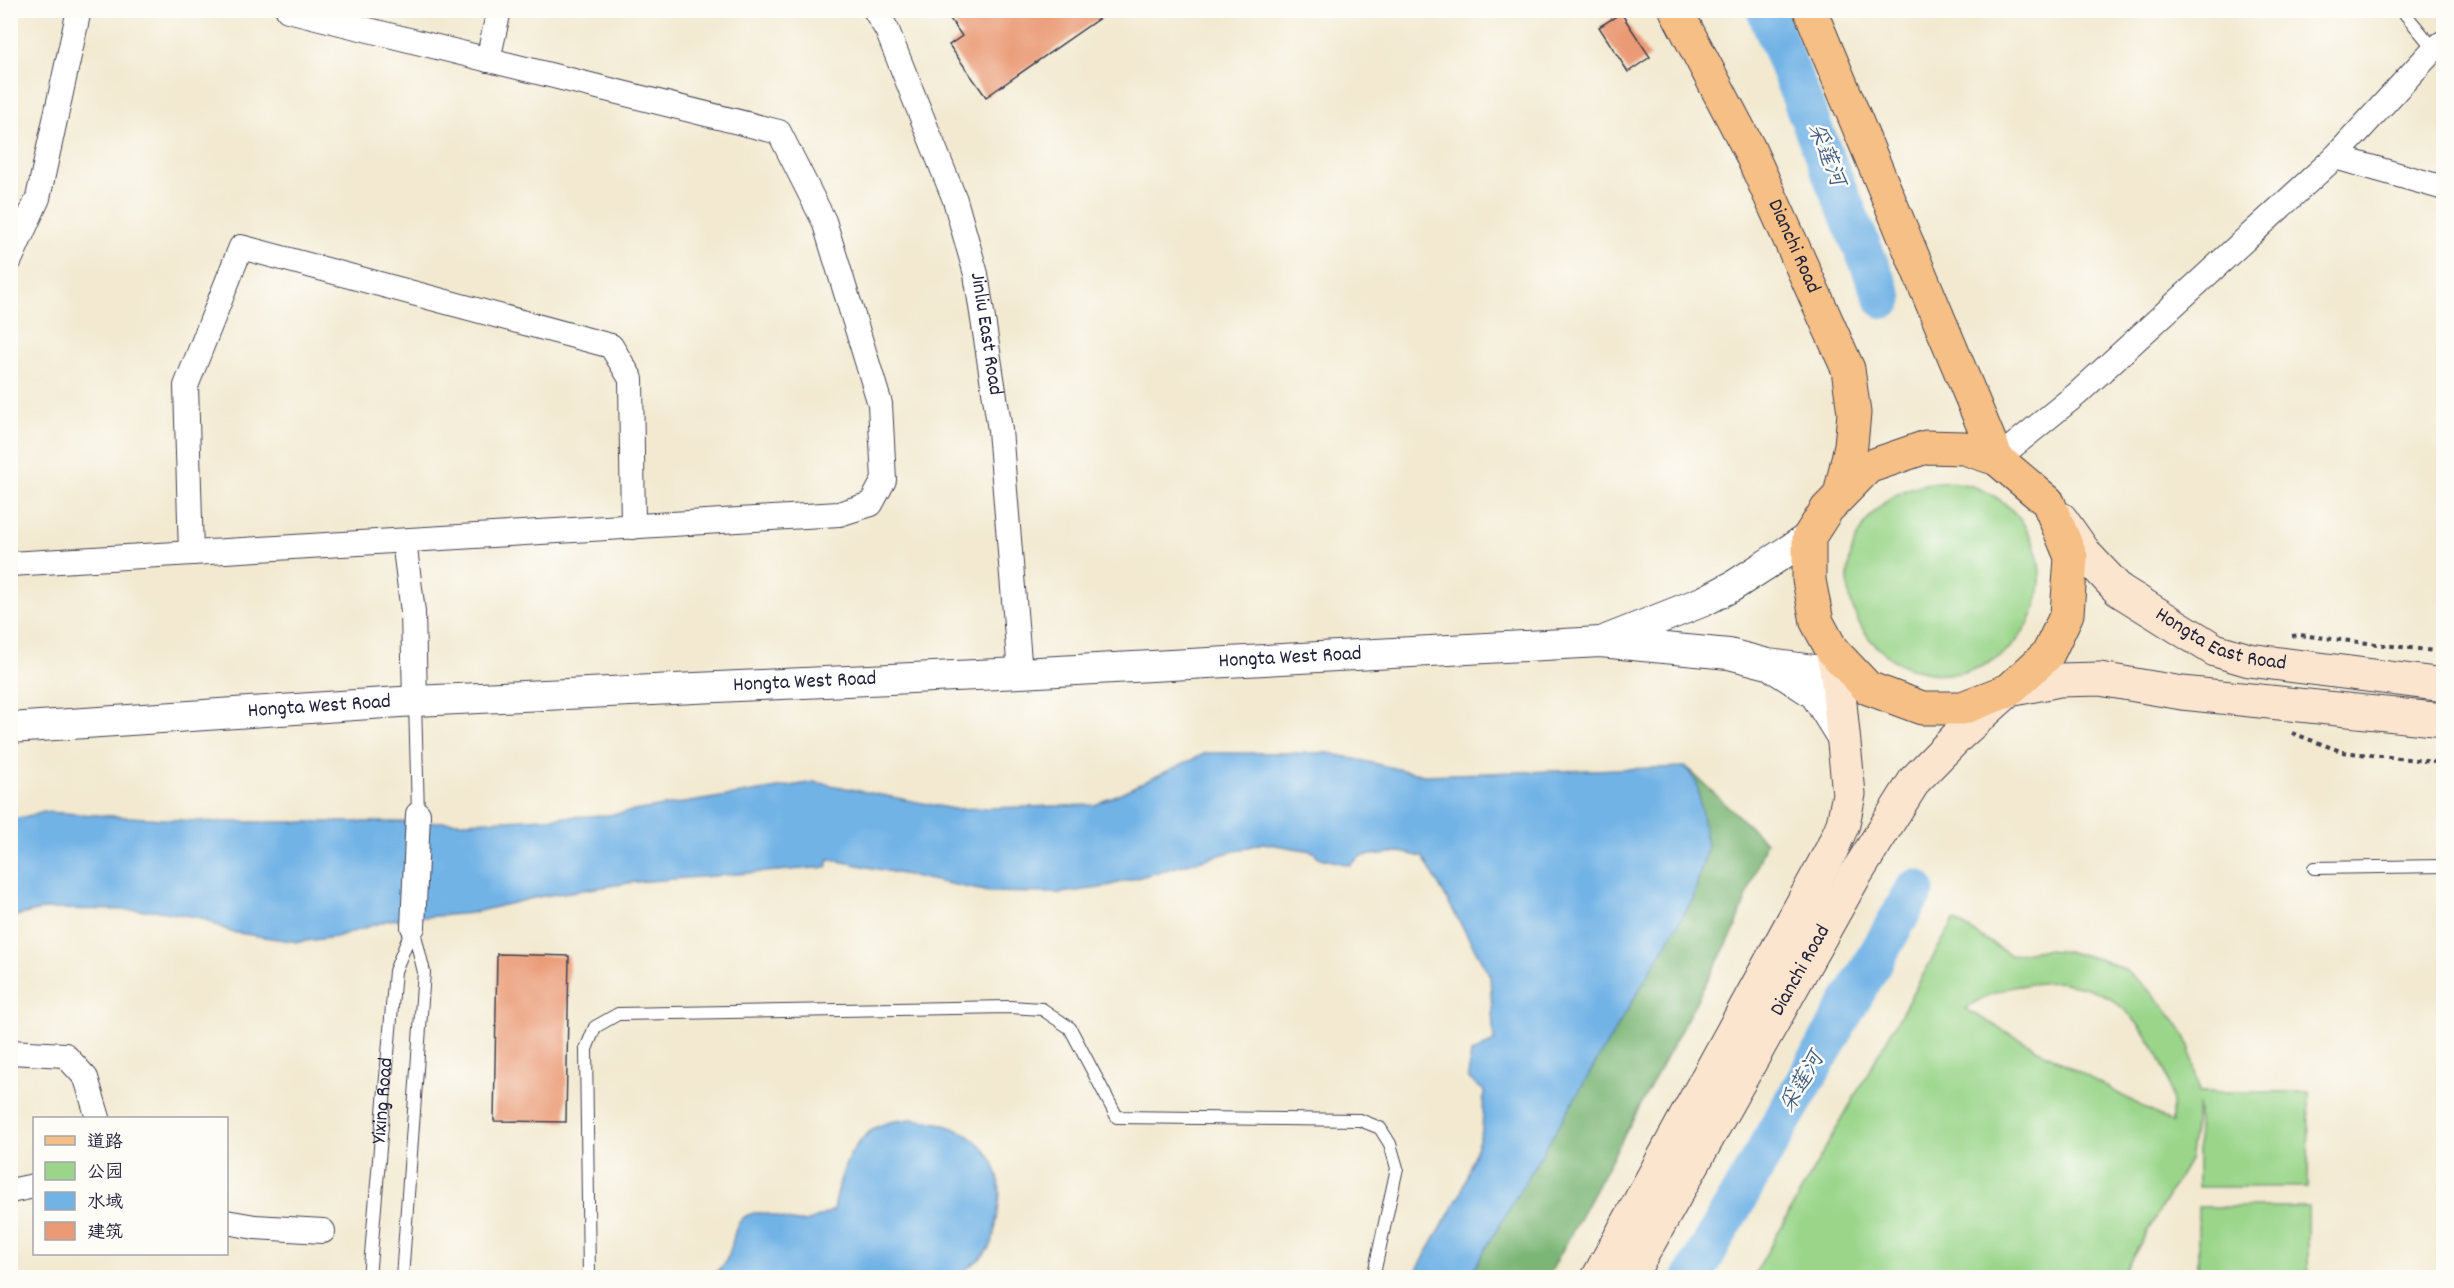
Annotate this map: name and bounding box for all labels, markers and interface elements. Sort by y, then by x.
water label: 采莲河 [1798,119,1853,194]
street label: Dianchi Road [1759,195,1827,298]
street label: Jinliu East Road [961,270,1009,398]
street label: Hongta East Road [2149,601,2288,680]
street label: Hongta West Road [1218,640,1363,677]
street label: Hongta West Road [732,665,877,701]
street label: Hongta West Road [247,688,392,727]
street label: Dianchi Road [1764,920,1839,1022]
water label: 采莲河 [1773,1044,1834,1119]
street label: Yixing Road [365,1056,403,1145]
legend [33,1117,228,1255]
text: 道路 [87,1131,123,1156]
text: 公园 [87,1161,123,1186]
text: 水域 [87,1191,123,1216]
text: 建筑 [87,1221,123,1246]

